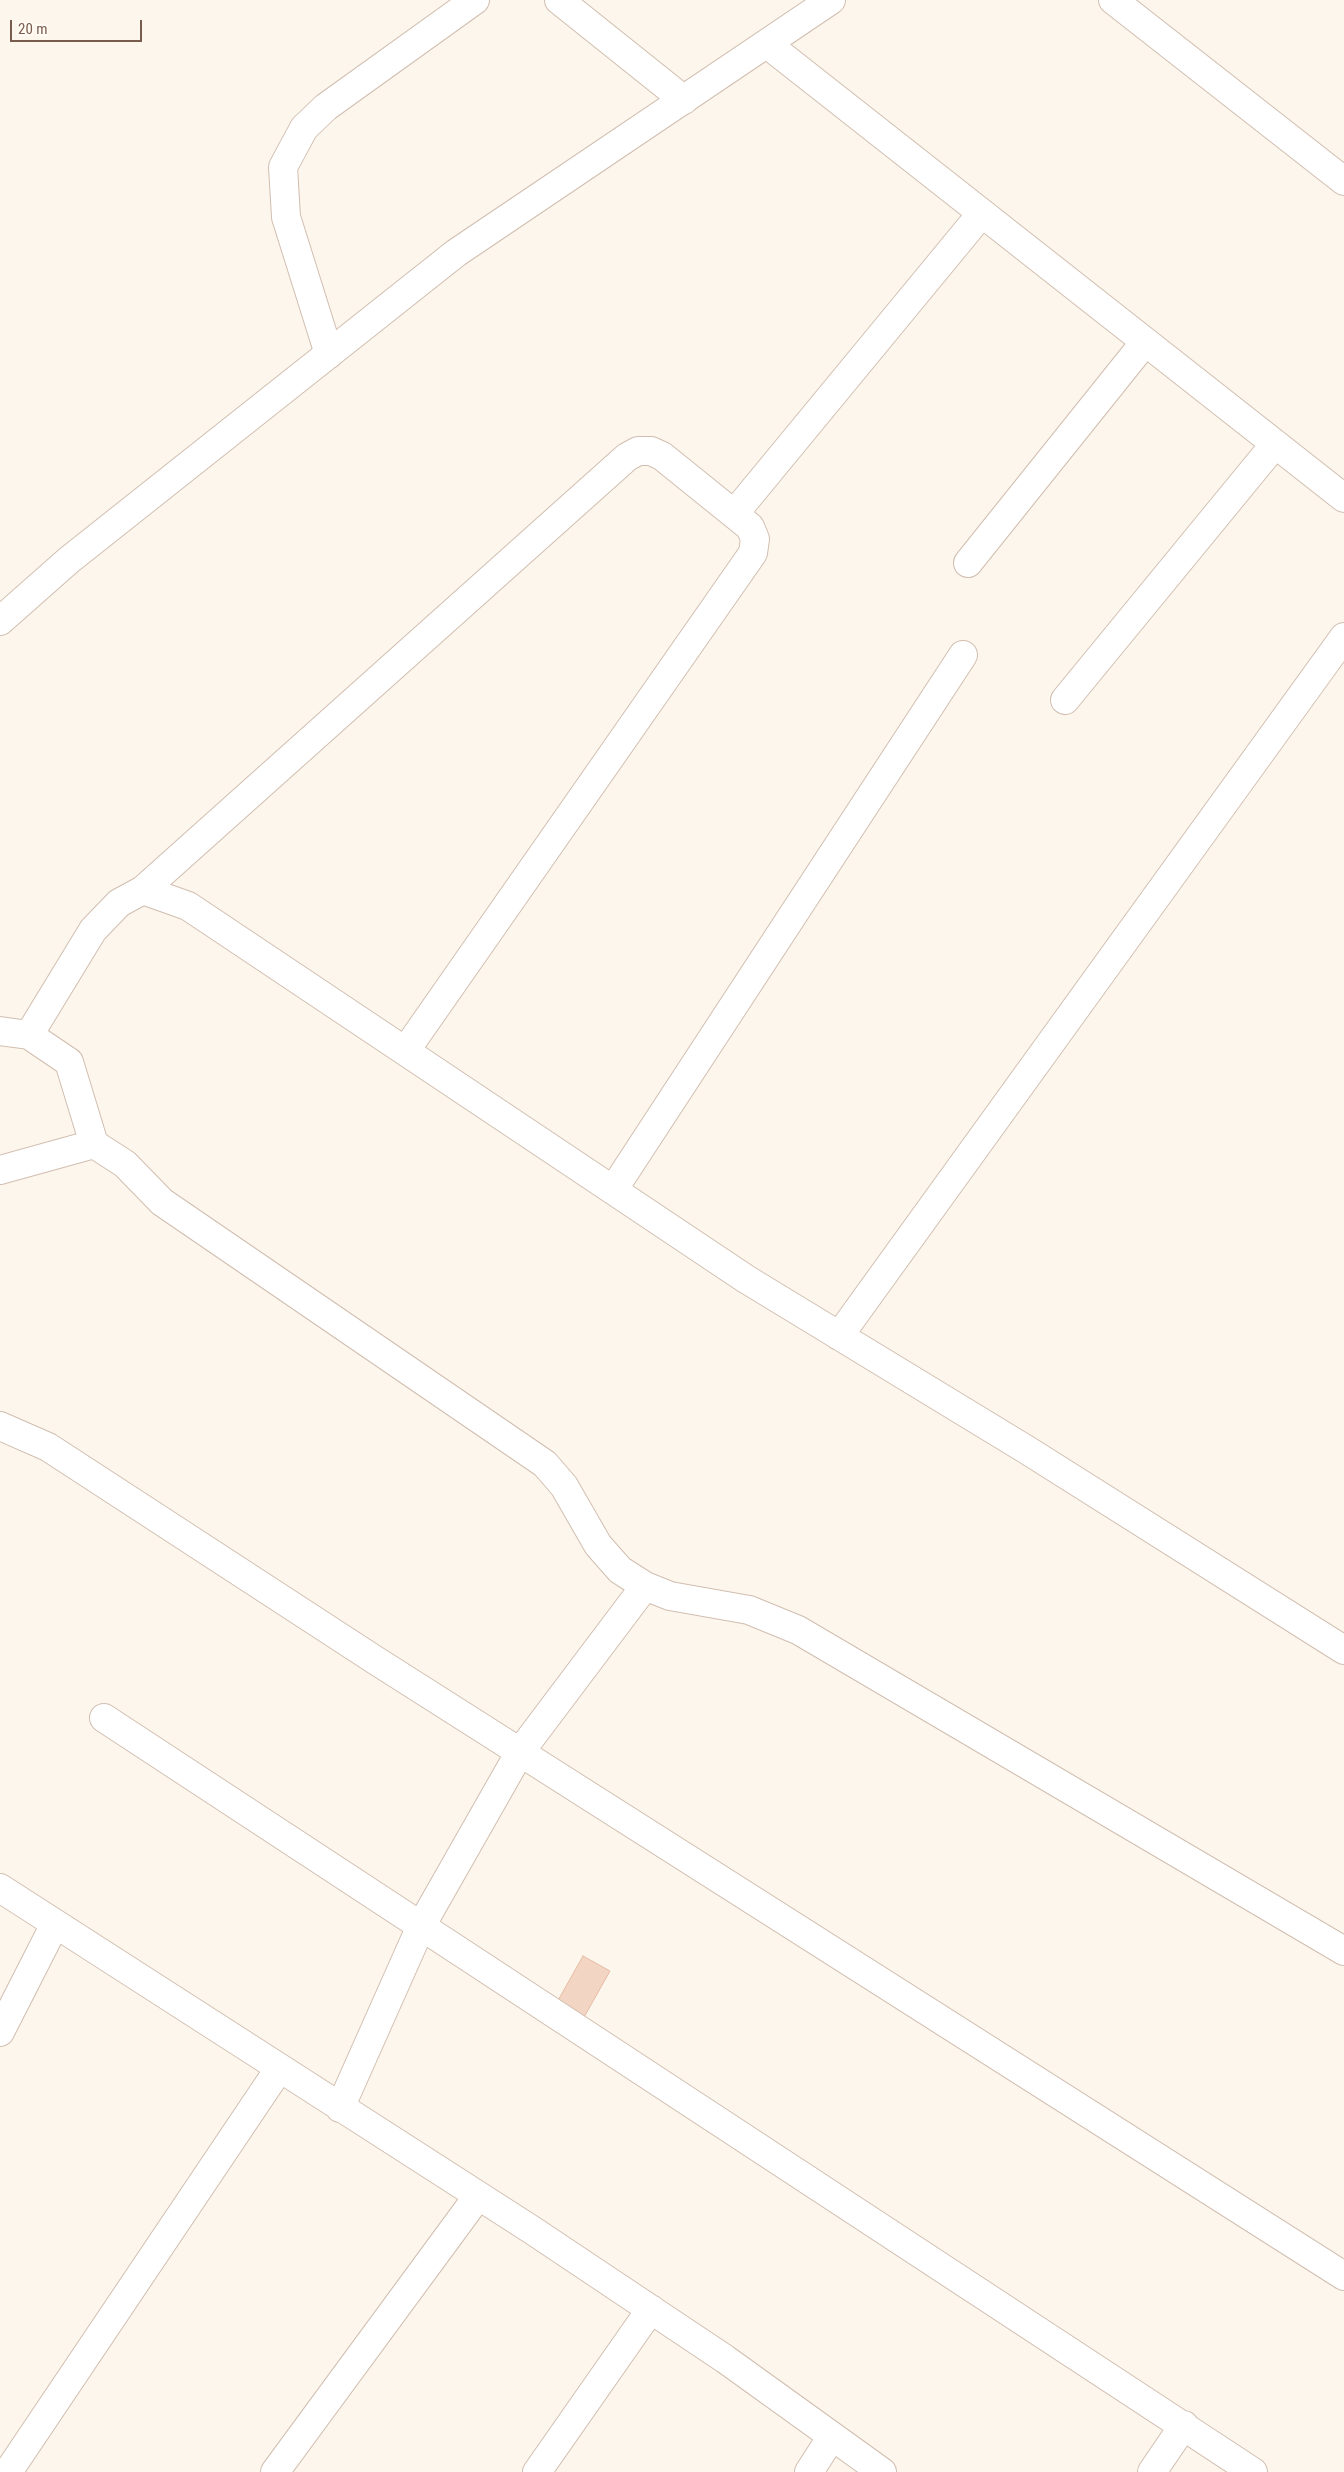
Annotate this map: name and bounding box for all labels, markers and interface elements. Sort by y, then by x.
scale bar [12,10,145,42]
text: 20 m [18,20,48,38]

